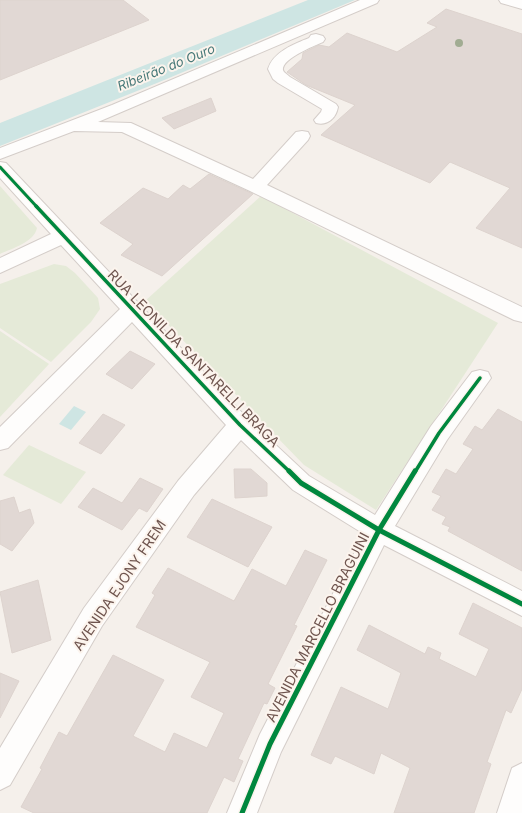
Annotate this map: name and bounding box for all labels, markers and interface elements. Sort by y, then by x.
water label: Ribeirão do Ouro [115,40,217,94]
street label: RUA LEONILDA SANTARELLI BRAGA [105,266,284,450]
street label: AVENIDA EJONY FREM [69,517,169,653]
street label: AVENIDA MARCELLO BRAGUINI [262,529,372,725]

